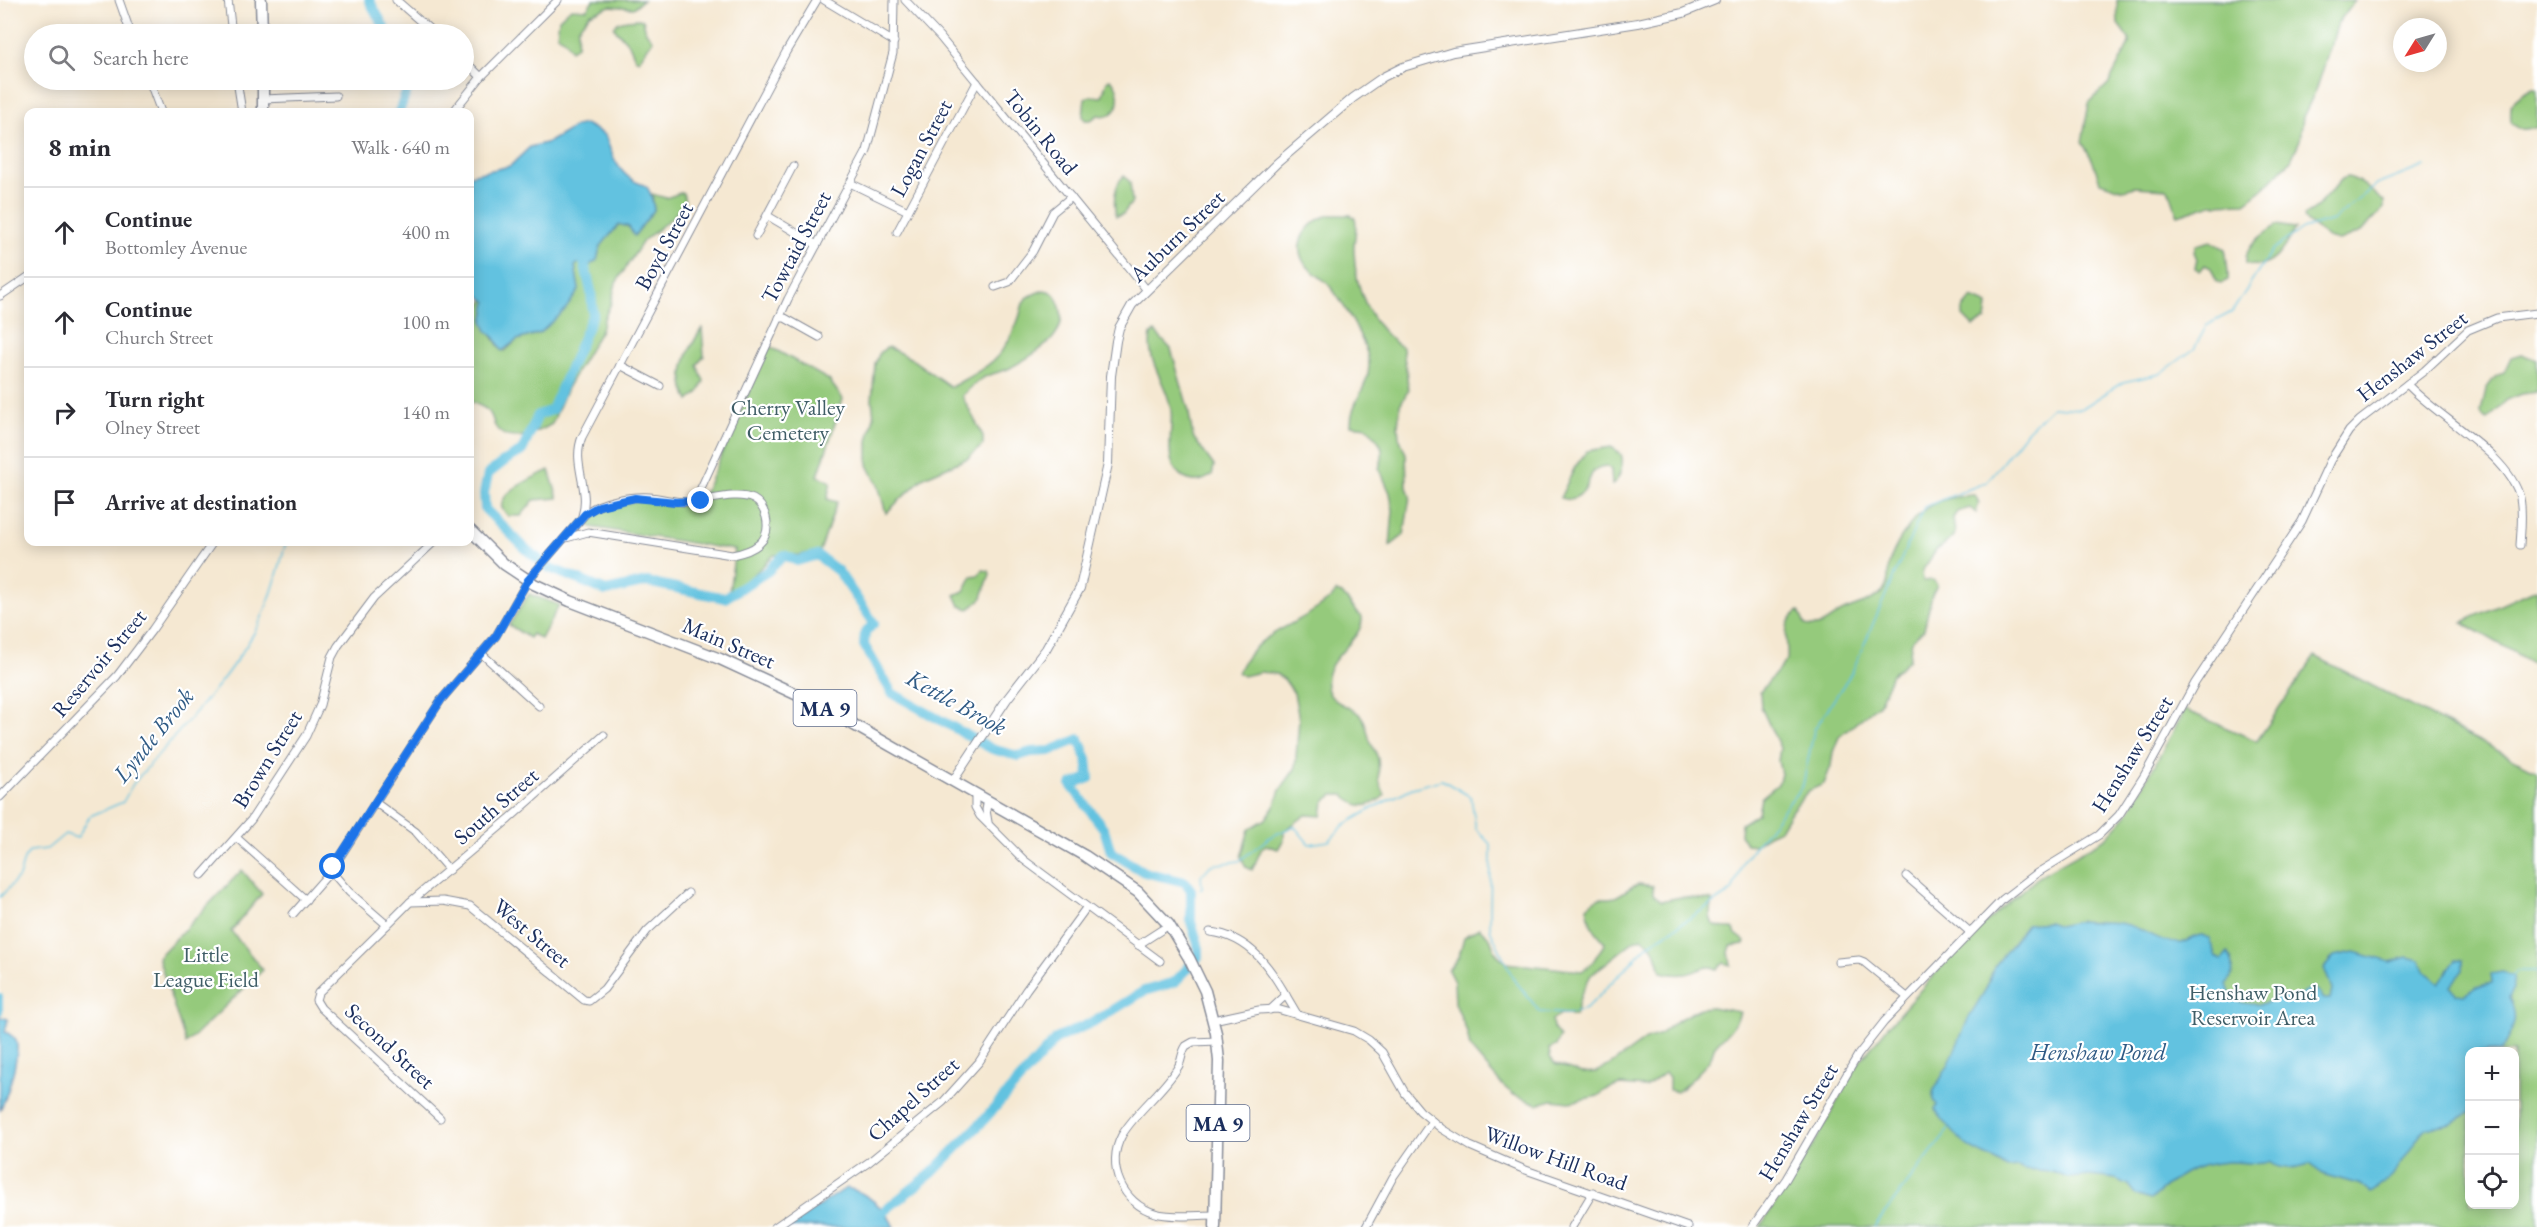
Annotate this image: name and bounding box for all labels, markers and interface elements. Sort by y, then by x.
north arrow [2393,18,2447,72]
search box [24,24,474,90]
icon: search [45,41,78,74]
text: Search here [93,43,188,72]
street label: Tobin Road [998,83,1085,181]
street label: Logan Street [883,94,959,202]
text: 8 min [48,130,111,164]
text: Walk · 640 m [351,134,450,160]
street label: Auburn Street [1123,183,1231,289]
street label: Towtaid Street [754,186,838,308]
street label: Boyd Street [628,197,700,295]
text: Continue [105,205,192,234]
icon: ahead [48,216,81,249]
text: 400 m [402,219,450,245]
text: Bottomley Avenue [105,234,247,260]
text: Continue [105,295,192,324]
street label: Henshaw Street [2351,304,2473,408]
icon: ahead [48,306,81,339]
text: 100 m [402,309,450,335]
text: Church Street [105,324,213,350]
text: Turn right [105,385,204,414]
park label: Cherry Valley Cemetery [731,393,846,447]
icon: right [48,396,81,429]
text: 140 m [402,399,450,425]
text: Olney Street [105,414,200,440]
icon: arrive [48,486,81,519]
route end [687,487,713,513]
text: Arrive at destination [105,488,297,517]
street label: Reservoir Street [45,603,153,723]
street label: Main Street [678,611,780,676]
water label: Kettle Brook [901,661,1013,742]
water label: Lynde Brook [105,681,201,790]
road number: MA 9 [794,690,856,726]
street label: Henshaw Street [2085,690,2179,818]
street label: Brown Street [225,704,309,813]
street label: South Street [447,761,545,851]
route start [319,853,345,879]
street label: West Street [487,892,577,974]
park label: Little League Field [153,940,260,994]
park label: Henshaw Pond Reservoir Area [2189,978,2318,1032]
street label: Second Street [339,997,441,1095]
water label: Henshaw Pond [2029,1036,2167,1067]
map controls [2465,1047,2519,1209]
button: + [2465,1047,2519,1101]
street label: Chapel Street [861,1050,965,1148]
street label: Henshaw Street [1751,1058,1845,1186]
button: − [2465,1101,2519,1155]
road number: MA 9 [1186,1105,1250,1141]
street label: Willow Hill Road [1481,1119,1632,1198]
button: locate [2465,1155,2519,1209]

